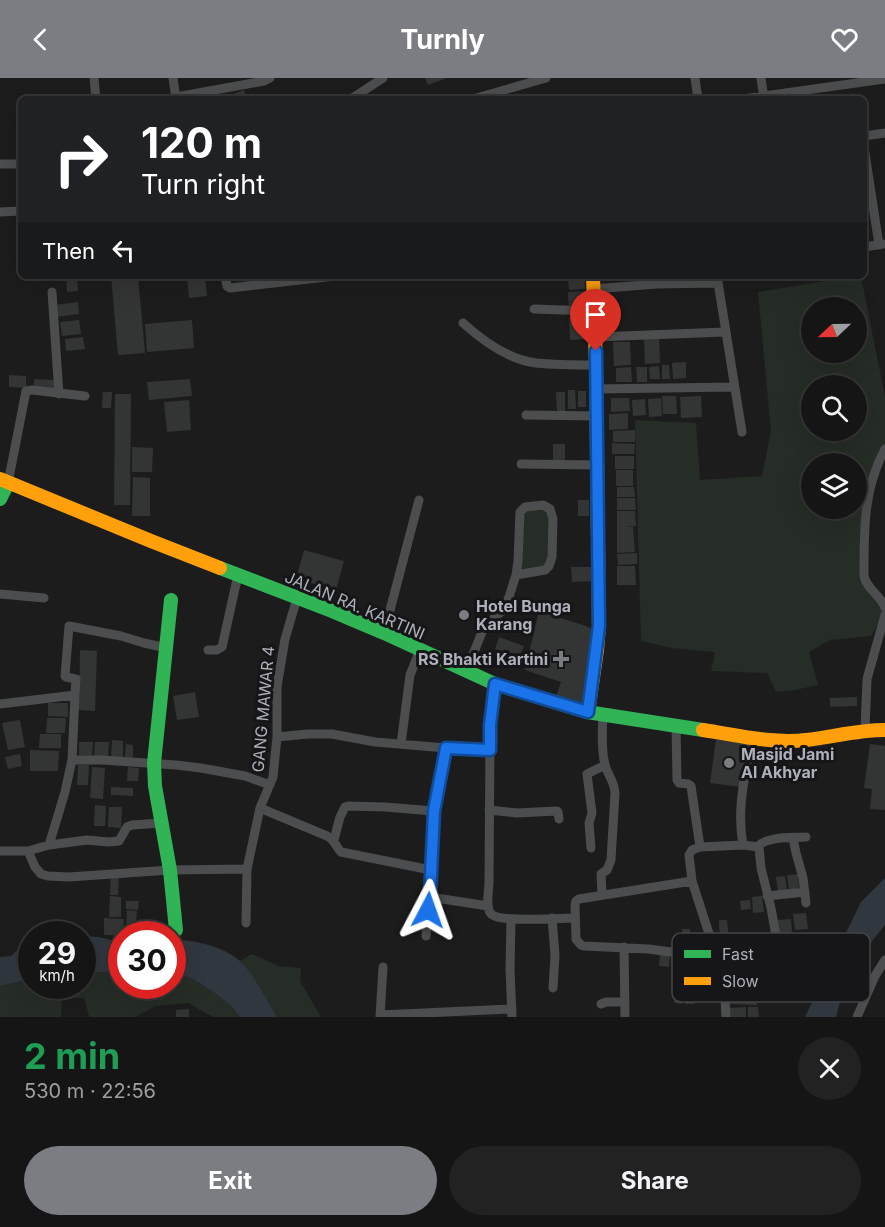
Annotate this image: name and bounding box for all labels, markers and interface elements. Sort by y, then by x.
icon: back [24,23,57,56]
text: Turnly [400,23,485,56]
icon: heart [828,23,861,56]
text: 120 m [141,117,262,168]
icon: right [42,120,120,198]
text: Turn right [141,168,265,201]
icon: left [107,234,140,267]
text: Then [42,238,95,264]
pin [570,289,621,351]
north arrow [801,297,867,363]
map controls [801,297,867,519]
icon: arrive [579,298,612,331]
button: search [801,375,867,441]
button: layers [801,453,867,519]
street label: JALAN RA. KARTINI [282,566,428,644]
place label: Hotel Bunga Karang [476,596,571,634]
marker: Hotel Bunga Karang [457,608,471,622]
street label: GANG MAWAR 4 [248,645,278,773]
place label: RS Bhakti Kartini [418,649,548,669]
marker: RS Bhakti Kartini [552,650,570,668]
place label: Masjid Jami Al Akhyar [741,744,834,782]
marker: Masjid Jami Al Akhyar [722,756,736,770]
position arrow [396,878,460,942]
speed limit sign: 30 [108,921,186,999]
legend [672,933,870,1002]
text: 29 [38,935,76,971]
text: Fast [722,944,754,964]
text: km/h [39,966,75,985]
text: Slow [722,971,759,991]
text: 2 min [24,1034,120,1078]
button: close [798,1037,861,1100]
text: 530 m · 22:56 [24,1079,156,1103]
button: Exit [24,1146,437,1215]
button: Share [449,1146,861,1215]

